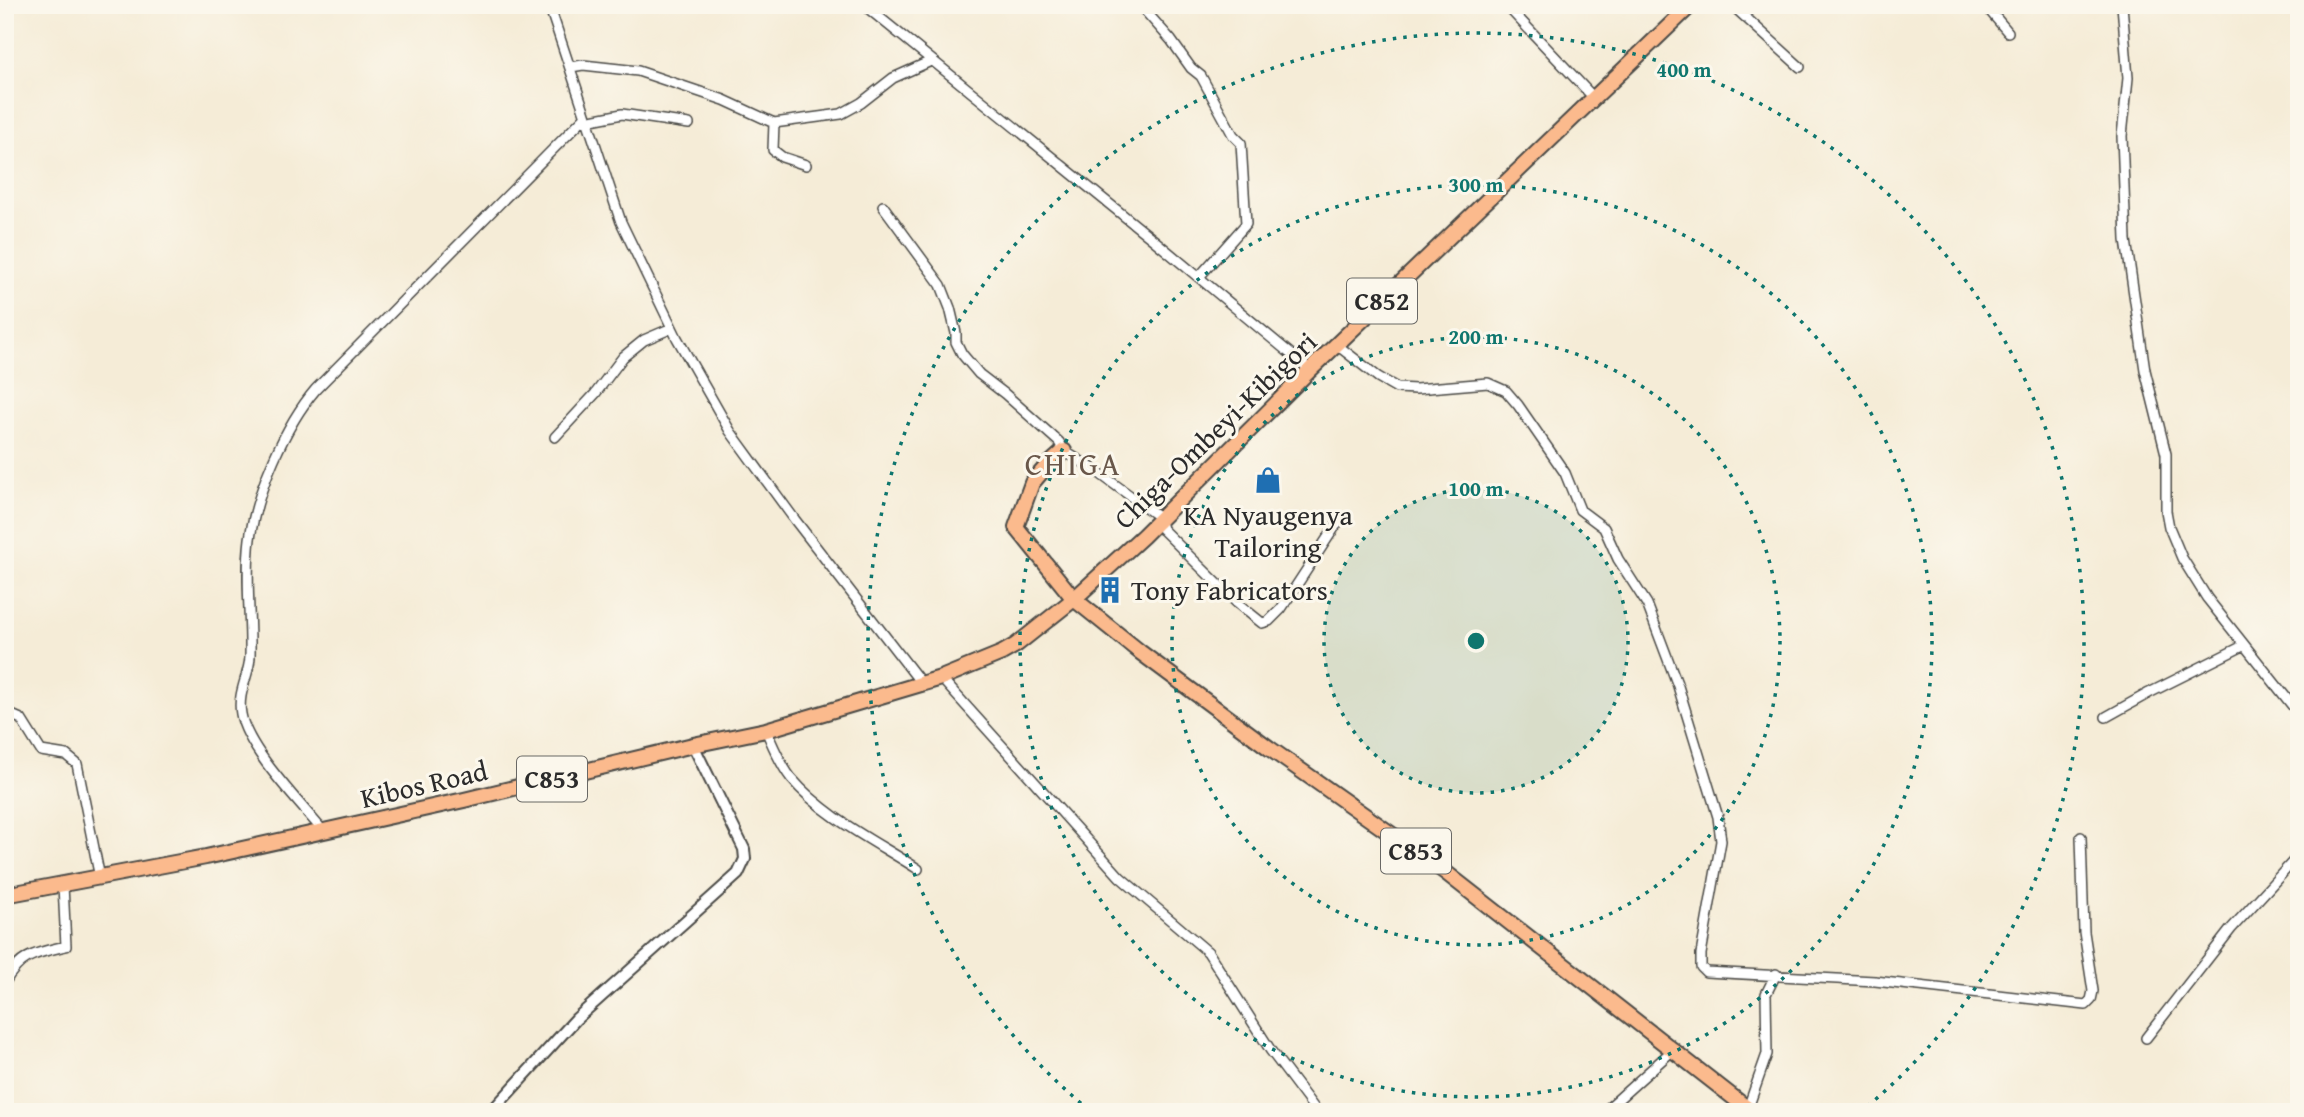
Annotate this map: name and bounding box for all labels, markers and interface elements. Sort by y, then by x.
text: 400 m [1656,54,1712,85]
text: 300 m [1448,169,1504,200]
road number: C852 [1347,278,1417,324]
street label: Chiga-Ombeyi-Kibigori [1104,321,1326,538]
text: 200 m [1448,321,1504,352]
district label: CHIGA [1025,440,1121,487]
shop icon: KA Nyaugenya Tailoring [1253,465,1283,495]
text: 100 m [1448,473,1504,504]
place label: KA Nyaugenya Tailoring [1183,494,1354,567]
place label: Tony Fabricators [1131,569,1328,610]
building icon: Tony Fabricators [1095,575,1125,605]
centre of rings [1464,629,1488,653]
street label: Kibos Road [356,749,491,818]
road number: C853 [517,757,587,802]
road number: C853 [1381,828,1451,874]

